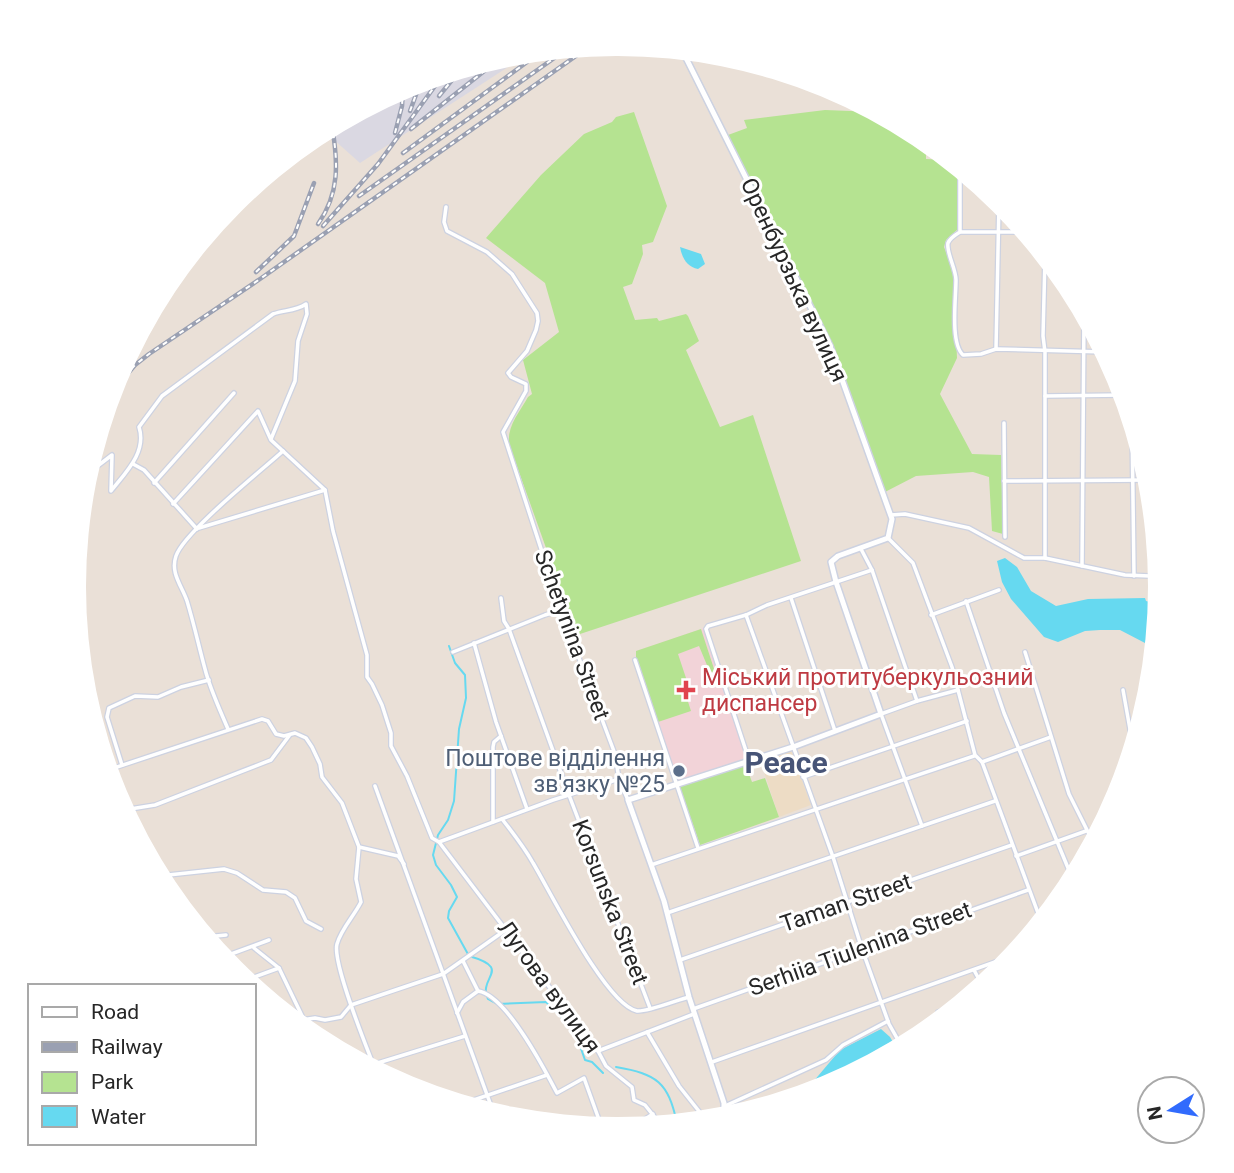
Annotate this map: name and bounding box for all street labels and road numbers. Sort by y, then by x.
street label: Оренбурзька вулиця [735,174,853,386]
street label: Schetynina Street [529,546,615,724]
street label: Korsunska Street [566,816,654,988]
street label: Taman Street [777,868,915,938]
street label: Serhiia Tiulenina Street [745,896,975,1002]
street label: Лугова вулиця [492,915,606,1059]

